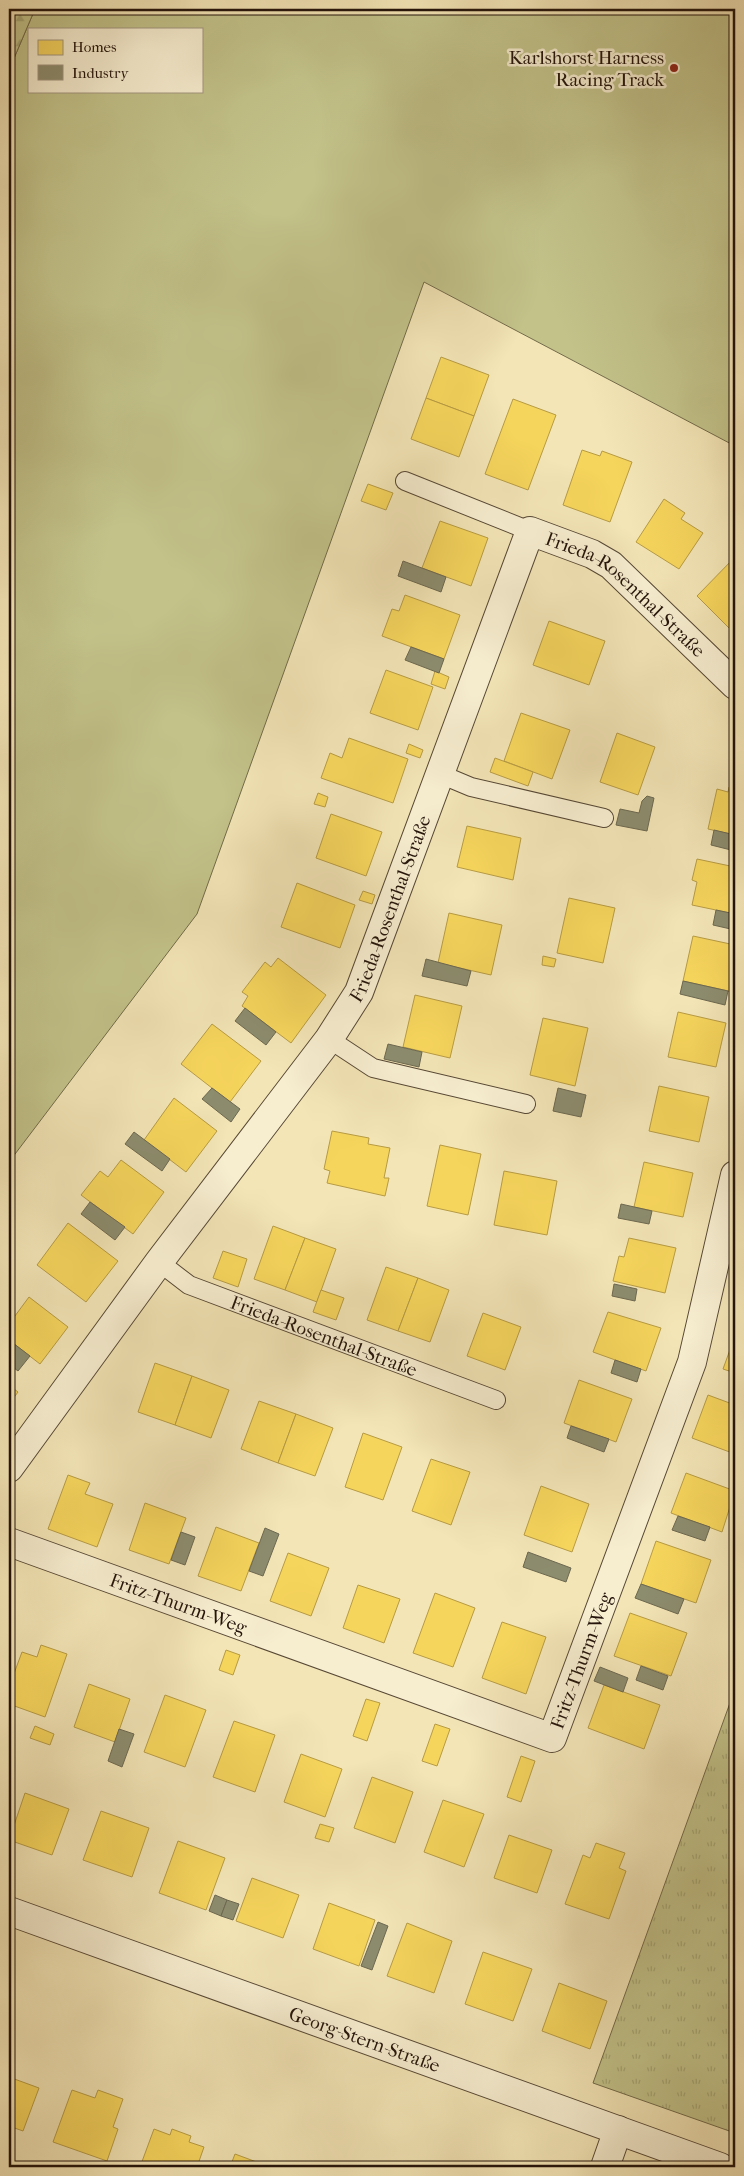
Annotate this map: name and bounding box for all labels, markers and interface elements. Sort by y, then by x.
legend [28,28,202,92]
text: Homes [72,38,117,56]
place label: Karlshorst Harness Racing Track [509,47,664,91]
marker: Karlshorst Harness Racing Track [668,62,680,74]
text: Industry [72,64,129,82]
street label: Frieda-Rosenthal-Straße [542,528,709,662]
street label: Frieda-Rosenthal-Straße [345,812,436,1007]
street label: Frieda-Rosenthal-Straße [227,1292,420,1381]
street label: Fritz-Thurm-Weg [106,1569,250,1639]
street label: Fritz-Thurm-Weg [546,1589,618,1732]
street label: Georg-Stern-Straße [286,2003,443,2077]

